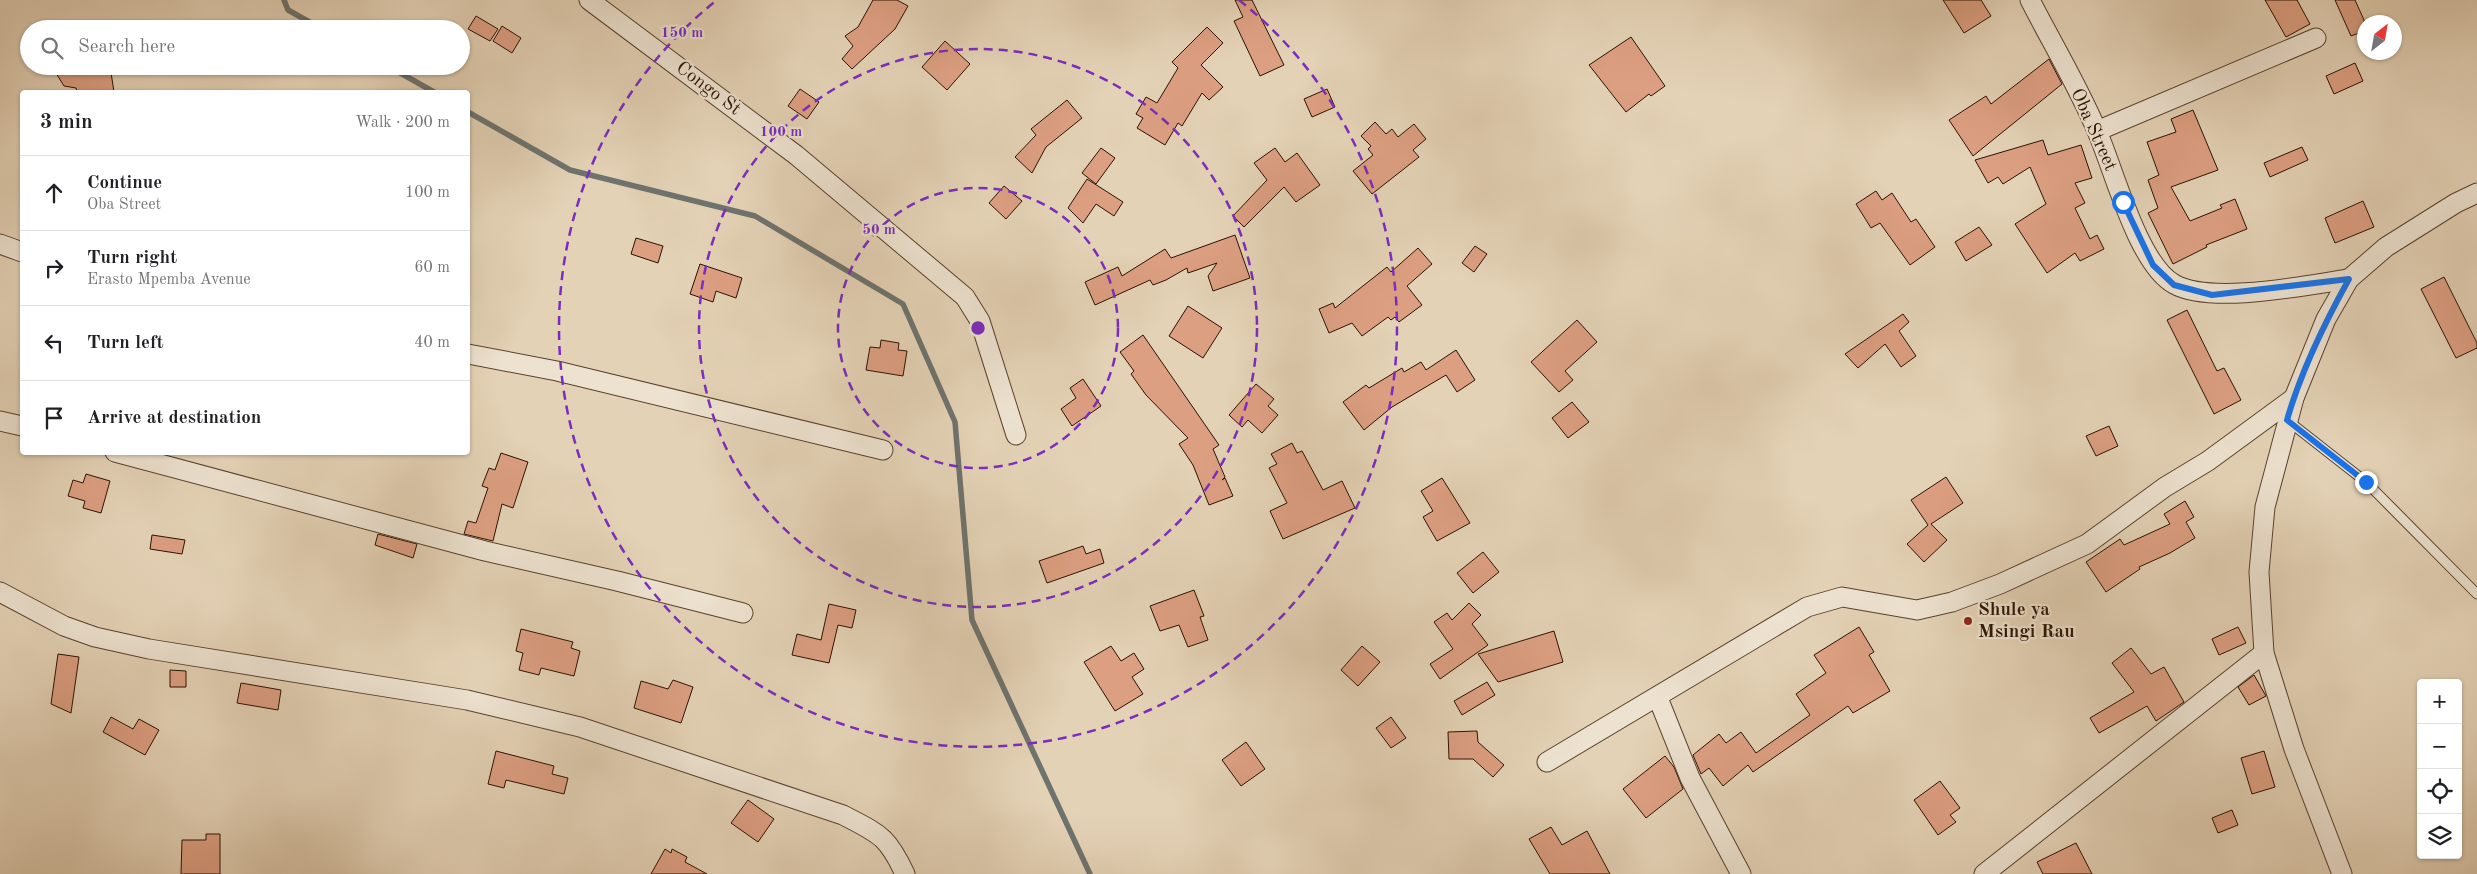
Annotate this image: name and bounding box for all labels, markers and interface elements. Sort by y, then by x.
north arrow [2357,15,2402,60]
search box [20,20,470,75]
text: 150 m [661,26,703,41]
icon: search [38,34,66,62]
text: Search here [78,38,175,57]
street label: Congo St [672,59,744,119]
street label: Oba Street [2066,86,2120,174]
text: 3 min [40,112,93,133]
text: Walk · 200 m [355,115,450,131]
text: 100 m [760,125,802,140]
text: Continue [87,174,162,193]
icon: ahead [40,179,68,207]
text: 100 m [405,185,450,201]
route start [2112,191,2135,214]
text: Oba Street [87,197,161,213]
text: 50 m [862,223,896,238]
text: Turn right [87,249,177,268]
icon: right [40,254,68,282]
text: 60 m [414,260,450,276]
text: Erasto Mpemba Avenue [87,272,251,288]
centre of rings [969,319,987,337]
icon: left [40,329,68,357]
text: Turn left [87,334,164,353]
text: 40 m [414,335,450,351]
icon: arrive [40,404,68,432]
text: Arrive at destination [87,409,261,428]
route end [2355,471,2378,494]
place label: Shule ya Msingi Rau [1978,601,2075,642]
marker: Shule ya Msingi Rau [1962,615,1974,627]
map controls [2417,679,2462,859]
button: + [2417,679,2462,724]
button: − [2417,724,2462,769]
button: locate [2417,769,2462,814]
button: layers [2417,814,2462,859]

